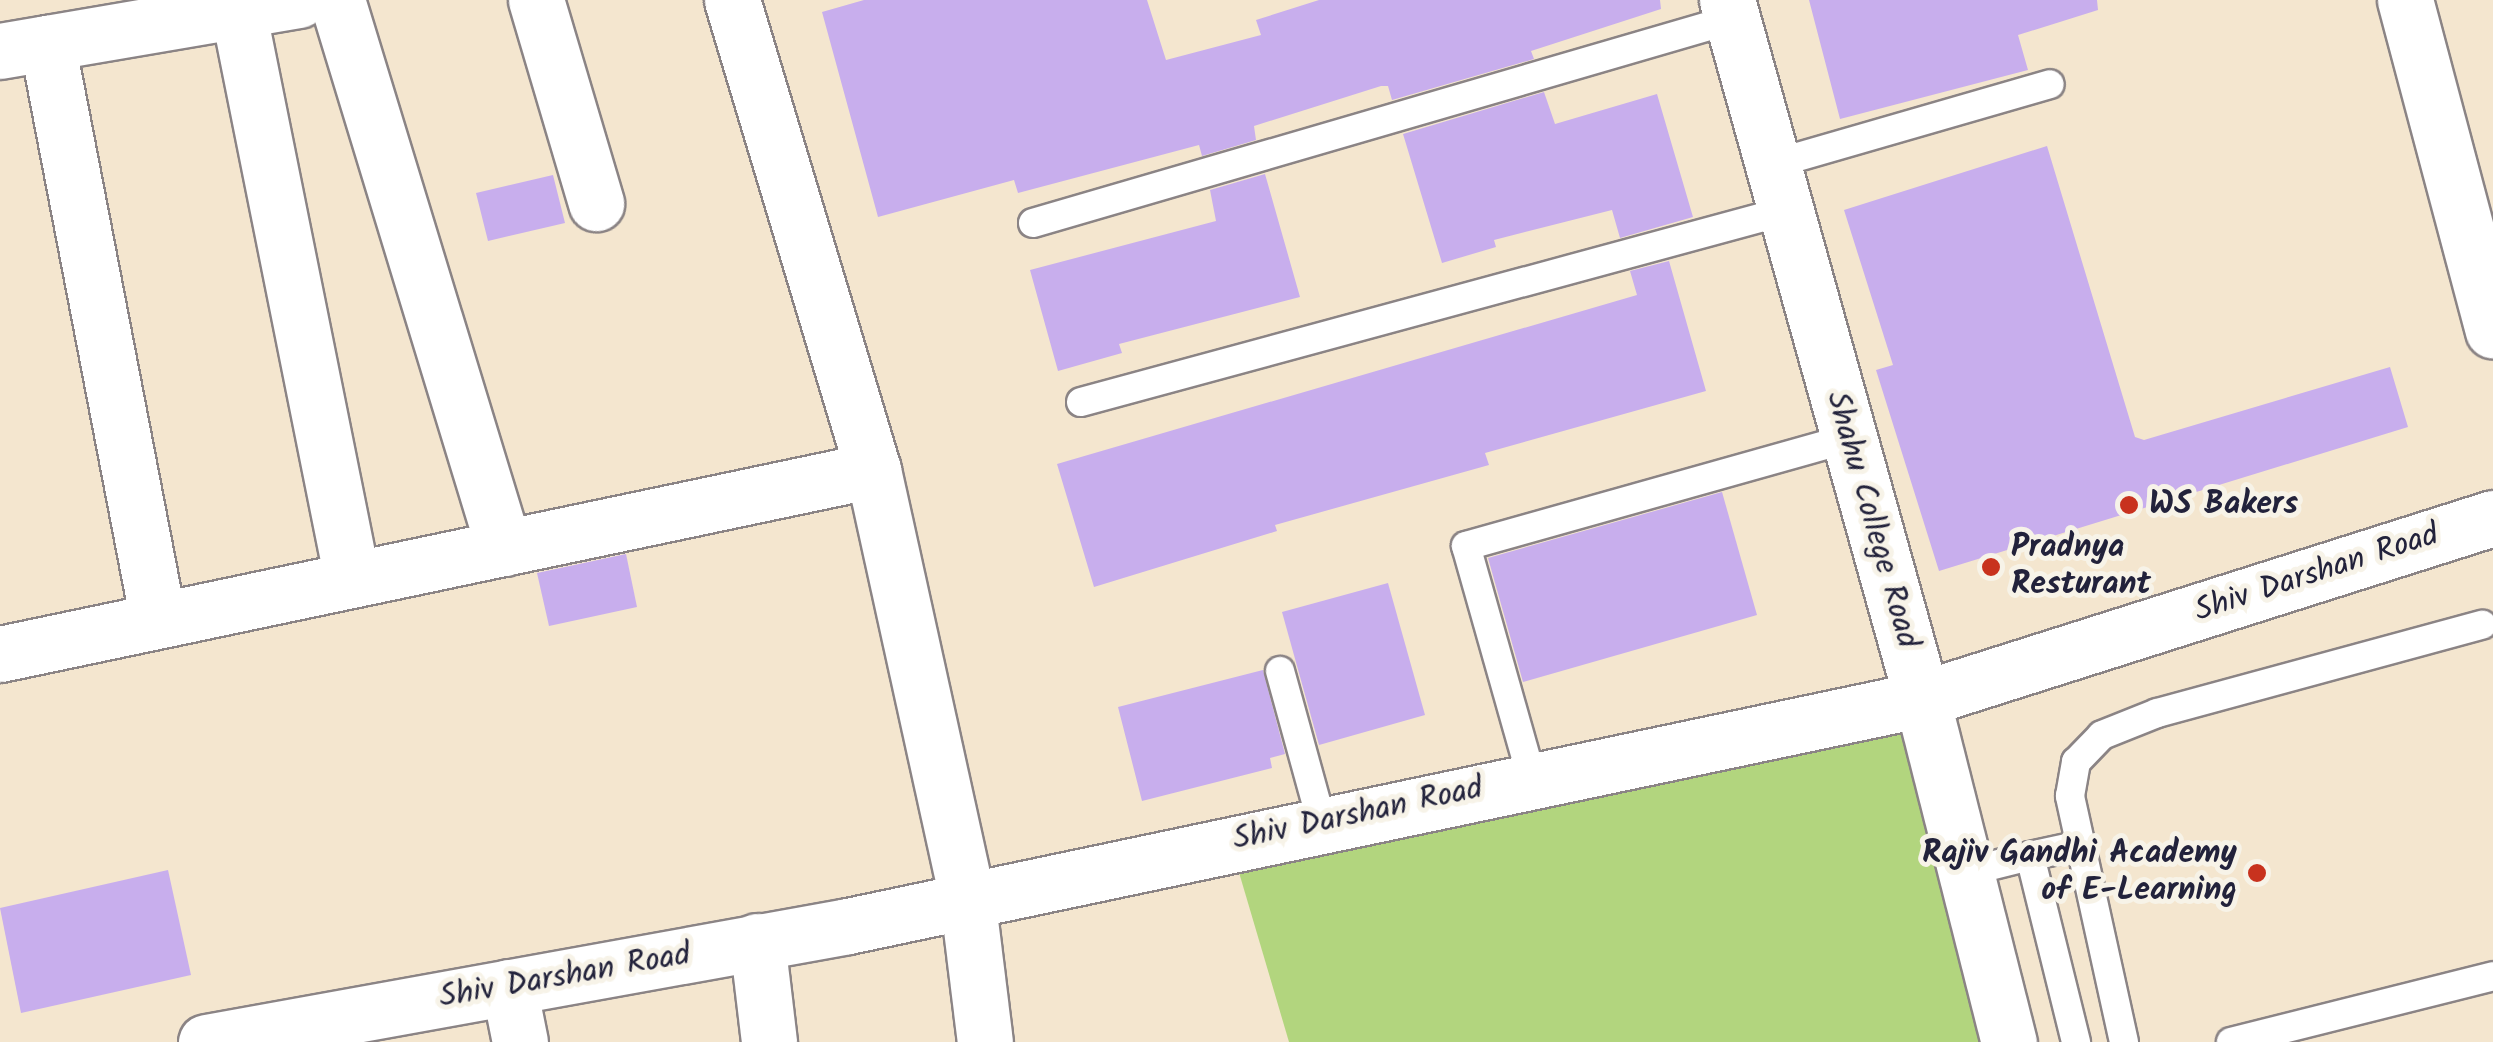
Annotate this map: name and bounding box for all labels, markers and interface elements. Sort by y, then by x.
street label: Shahu College Road [1816,387,1926,653]
place label: WS Bakers [2149,486,2298,524]
marker: WS Bakers [2118,494,2140,516]
street label: Shiv Darshan Road [2190,516,2444,632]
place label: Pradnya Resturant [2011,530,2151,605]
marker: Pradnya Resturant [1980,556,2002,578]
street label: Shiv Darshan Road [1230,770,1486,860]
place label: Rajiv Gandhi Academy of E-Learning [1922,836,2237,911]
marker: Rajiv Gandhi Academy of E-Learning [2246,862,2268,884]
street label: Shiv Darshan Road [437,936,693,1018]

